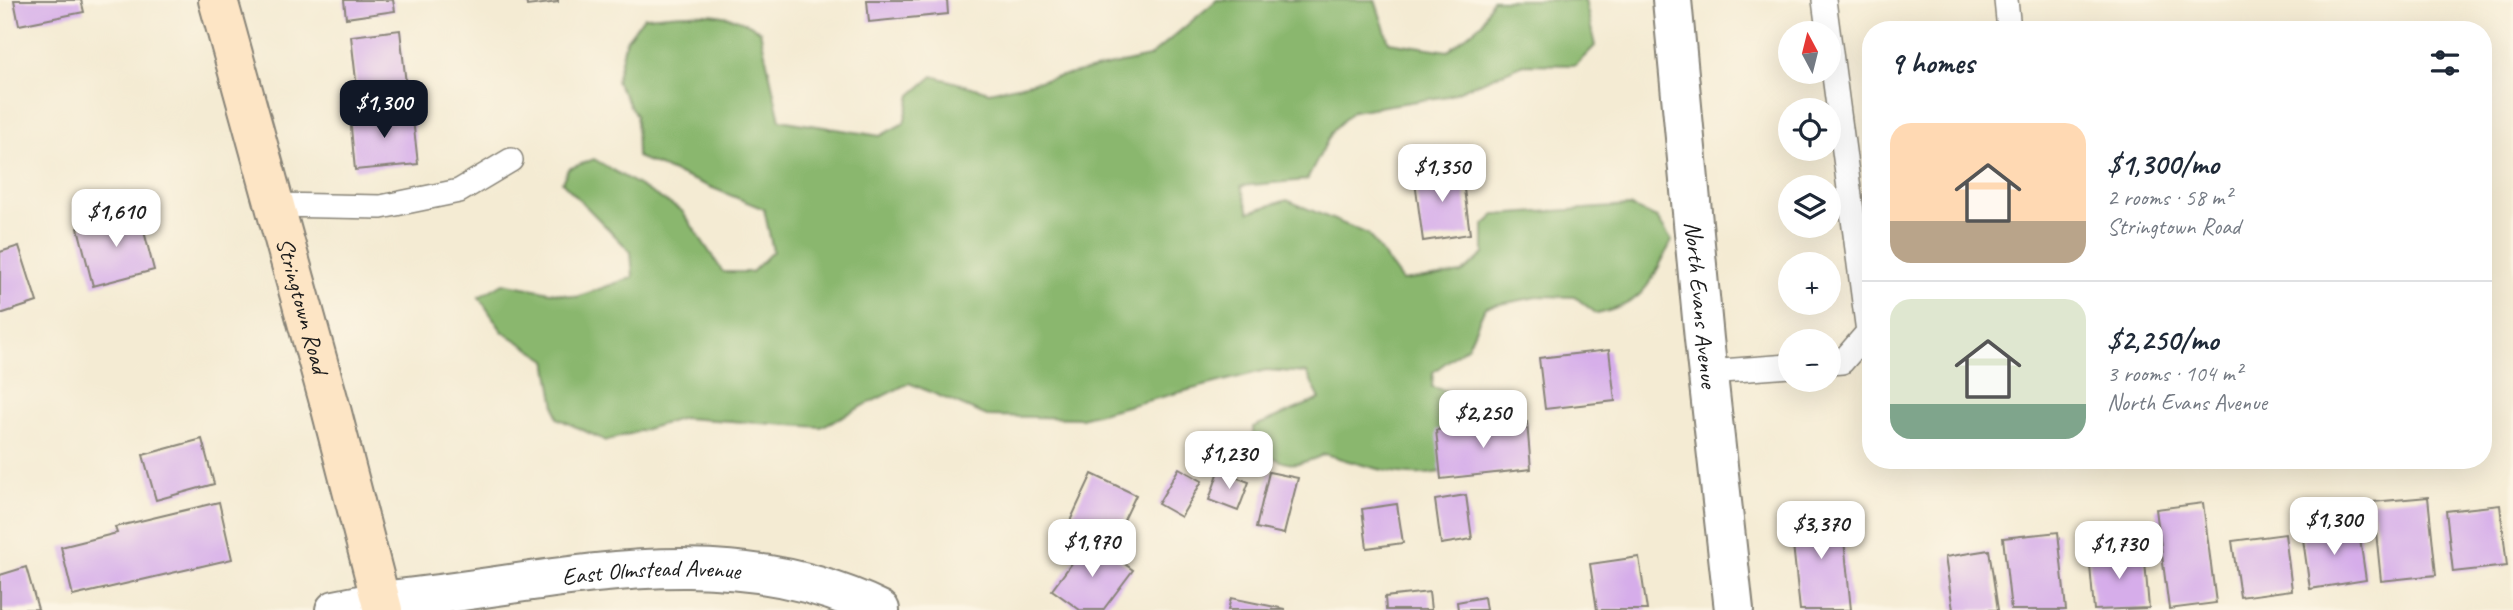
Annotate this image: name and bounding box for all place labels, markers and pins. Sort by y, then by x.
pin: $1,300 [327,80,441,140]
pin: $1,350 [1385,144,1499,204]
pin: $1,610 [59,190,173,249]
pin: $2,250 [1426,391,1540,450]
pin: $1,230 [1172,432,1286,491]
pin: $1,300 [2277,498,2391,557]
pin: $3,370 [1764,502,1878,561]
pin: $1,970 [1035,520,1149,579]
pin: $1,730 [2062,522,2176,581]

